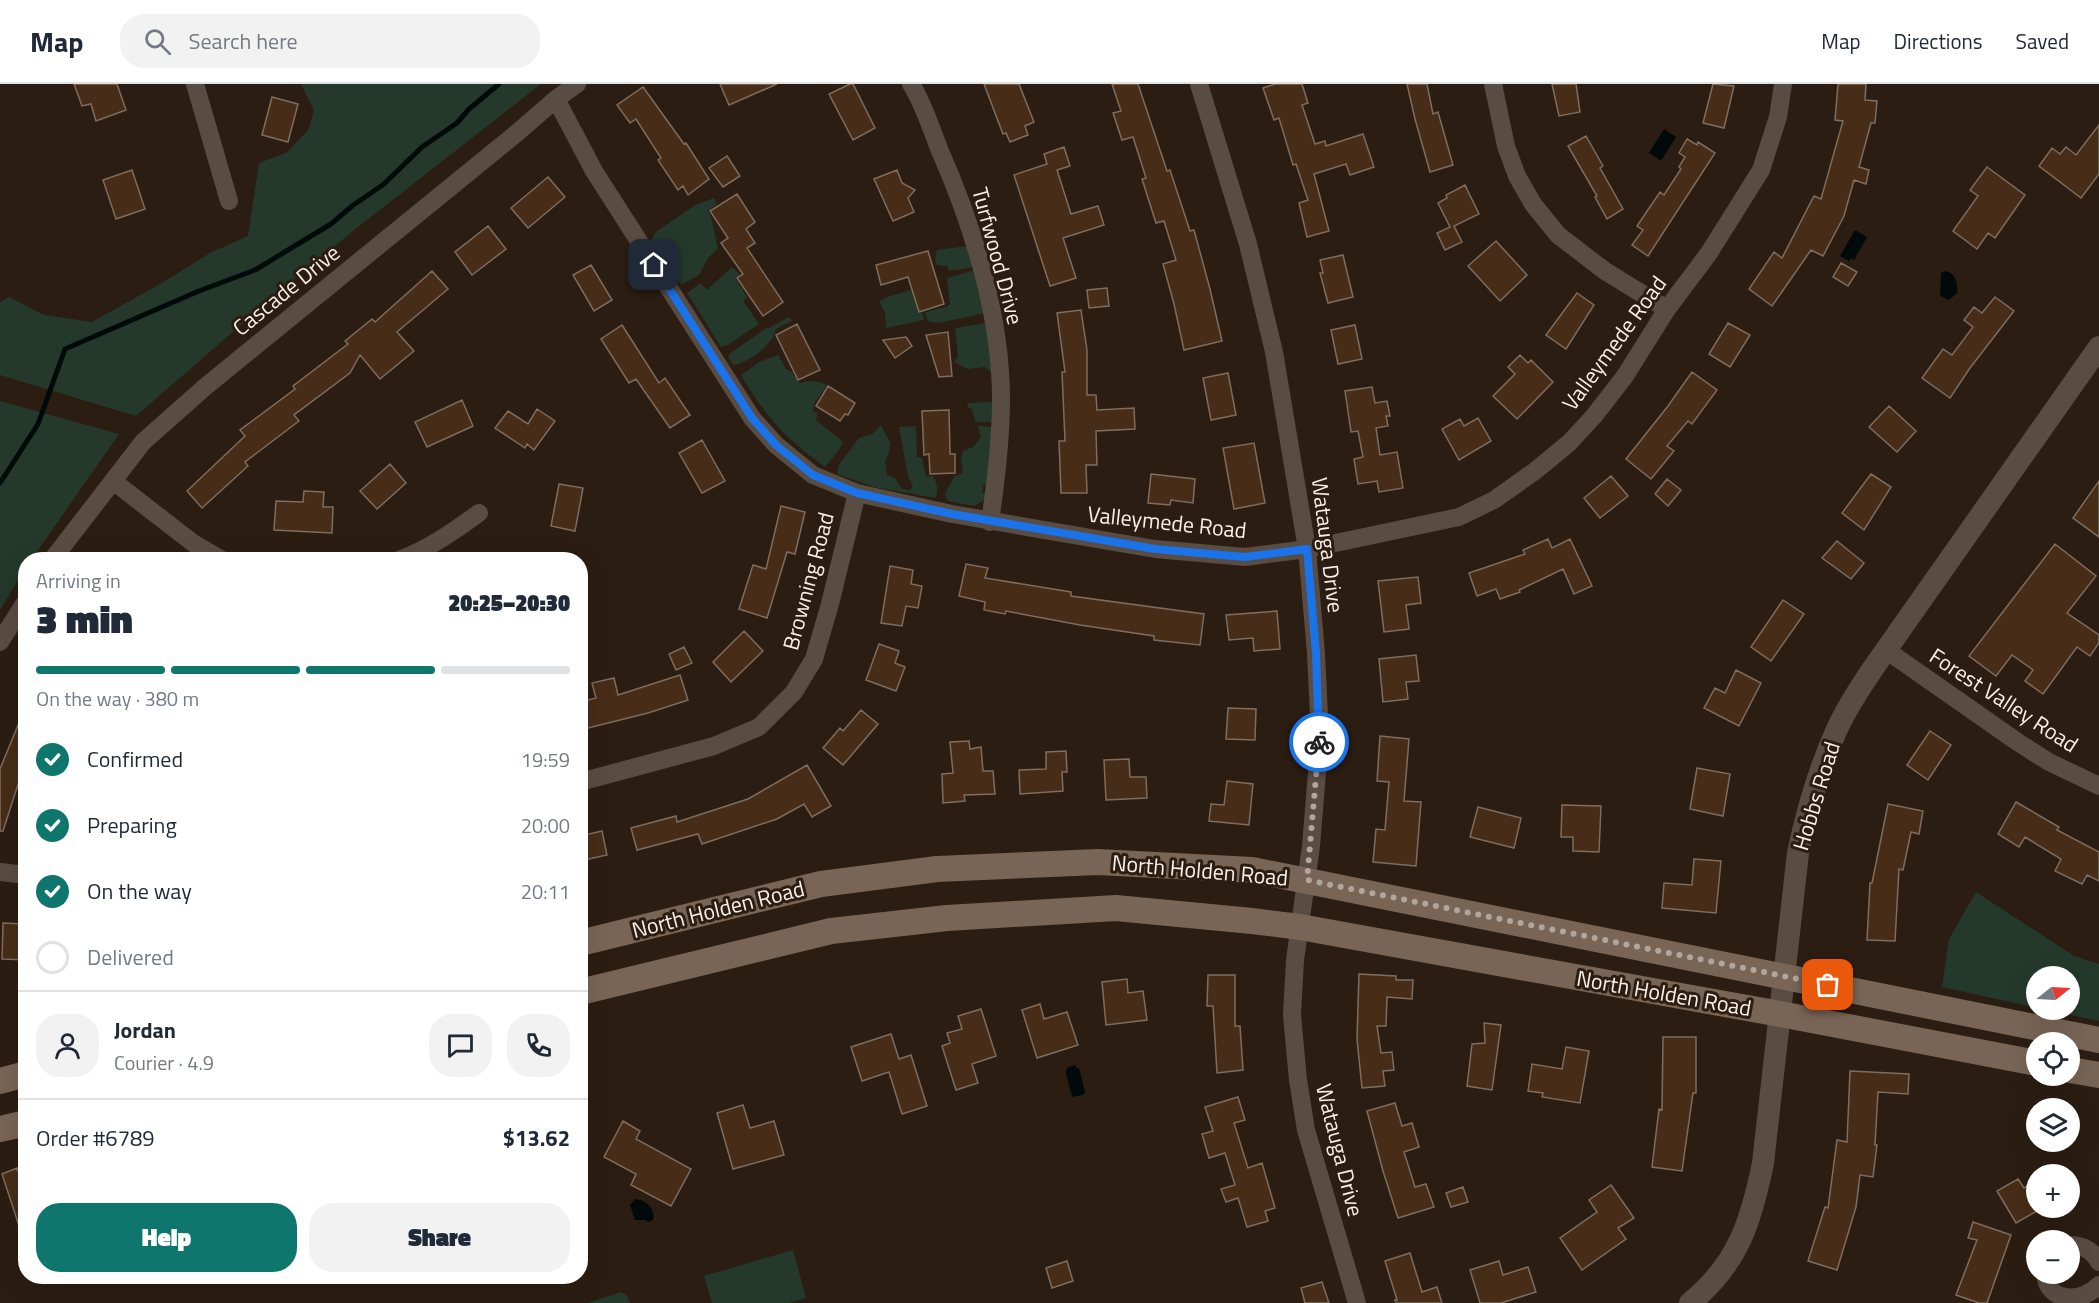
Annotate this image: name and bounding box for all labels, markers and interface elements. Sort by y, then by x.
search box [120,14,540,68]
text: Map [30,20,84,63]
text: Search here [189,24,298,58]
icon: search [141,25,174,58]
text: Map [1821,25,1861,57]
text: Directions [1894,25,1983,57]
text: Saved [2016,25,2069,57]
street label: Turfwood Drive [963,184,1033,328]
street label: Cascade Drive [225,236,347,344]
pin [628,239,679,290]
icon: home [637,248,670,281]
street label: Valleymede Road [1553,268,1675,418]
street label: Watauga Drive [1303,475,1353,615]
street label: Valleymede Road [1086,497,1248,547]
street label: Browning Road [773,508,843,654]
text: Arriving in [36,565,121,596]
text: 20:25–20:30 [448,586,570,620]
text: 3 min [36,589,133,648]
street label: Forest Valley Road [1923,639,2085,761]
text: On the way · 380 m [36,683,199,714]
courier [1289,712,1349,772]
icon: bike [1303,726,1336,759]
street label: Hobbs Road [1783,737,1849,855]
text: Confirmed [87,742,183,776]
icon: check [36,743,69,776]
text: 19:59 [521,744,570,775]
text: Preparing [87,808,177,842]
icon: check [36,809,69,842]
text: 20:00 [521,810,570,841]
street label: North Holden Road [1110,845,1290,895]
street label: North Holden Road [628,871,808,947]
text: On the way [87,874,192,908]
icon: check [36,875,69,908]
text: 20:11 [521,876,570,907]
text: Delivered [87,940,174,974]
pin [1802,959,1853,1010]
street label: North Holden Road [1574,961,1754,1025]
north arrow [2026,966,2080,1020]
map controls [2026,966,2080,1284]
icon: bag [1811,968,1844,1001]
text: Jordan [114,1013,176,1047]
button: person [36,1014,99,1077]
button: chat [429,1014,492,1077]
button: phone [507,1014,570,1077]
button: locate [2026,1032,2080,1086]
text: Courier · 4.9 [114,1047,214,1078]
street label: Watauga Drive [1307,1080,1373,1220]
button: layers [2026,1098,2080,1152]
text: Order #6789 [36,1121,155,1155]
text: $13.62 [503,1121,570,1155]
button: + [2026,1164,2080,1218]
button: Help [36,1203,297,1272]
button: Share [309,1203,570,1272]
button: − [2026,1230,2080,1284]

